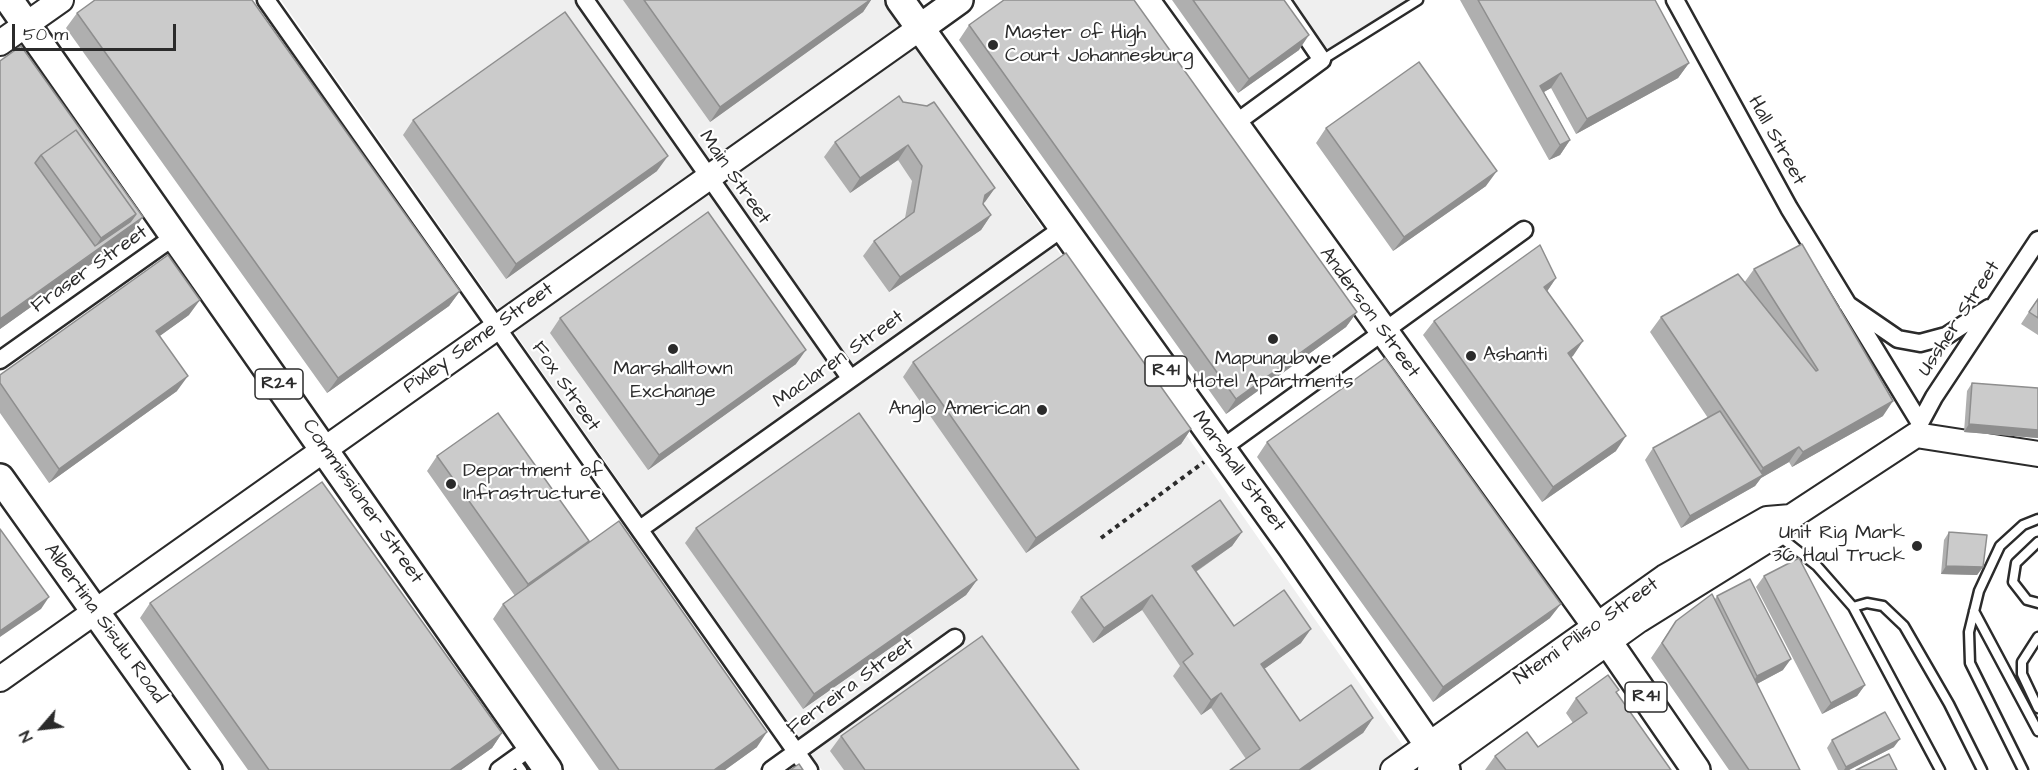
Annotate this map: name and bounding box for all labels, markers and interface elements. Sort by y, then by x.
scale bar [15,12,178,50]
text: 50 m [23,22,68,47]
place label: Master of High Court Johannesburg [1005,22,1193,69]
marker: Master of High Court Johannesburg [986,38,1000,52]
street label: Hall Street [1742,92,1810,190]
street label: Main Street [693,126,775,230]
street label: Fraser Street [27,221,153,319]
street label: Anderson Street [1313,243,1425,383]
street label: Ussher Street [1914,257,2006,381]
street label: Pixley Seme Street [399,278,559,400]
street label: Maclaren Street [769,306,909,414]
marker: Mapungubwe Hotel Apartments [1266,332,1280,346]
street label: Fox Street [525,337,605,437]
marker: Marshalltown Exchange [666,342,680,356]
place label: Ashanti [1483,344,1547,368]
place label: Mapungubwe Hotel Apartments [1192,348,1354,395]
marker: Ashanti [1464,349,1478,363]
road number: R41 [1145,356,1187,386]
place label: Marshalltown Exchange [613,358,733,405]
road number: R24 [255,369,303,399]
place label: Anglo American [888,398,1030,422]
marker: Anglo American [1035,403,1049,417]
street label: Marshall Street [1186,407,1290,537]
street label: Commissioner Street [296,415,428,589]
place label: Department of Infrastructure [463,460,603,507]
marker: Department of Infrastructure [444,477,458,491]
place label: Unit Rig Mark 36 Haul Truck [1772,522,1905,569]
street label: Albertina Sisulu Road [38,539,170,709]
marker: Unit Rig Mark 36 Haul Truck [1910,539,1924,553]
street label: Ntemi Piliso Street [1510,573,1664,691]
street label: Ferreira Street [783,633,919,741]
road number: R41 [1625,682,1667,712]
north arrow [12,698,72,758]
text: N [14,727,38,746]

